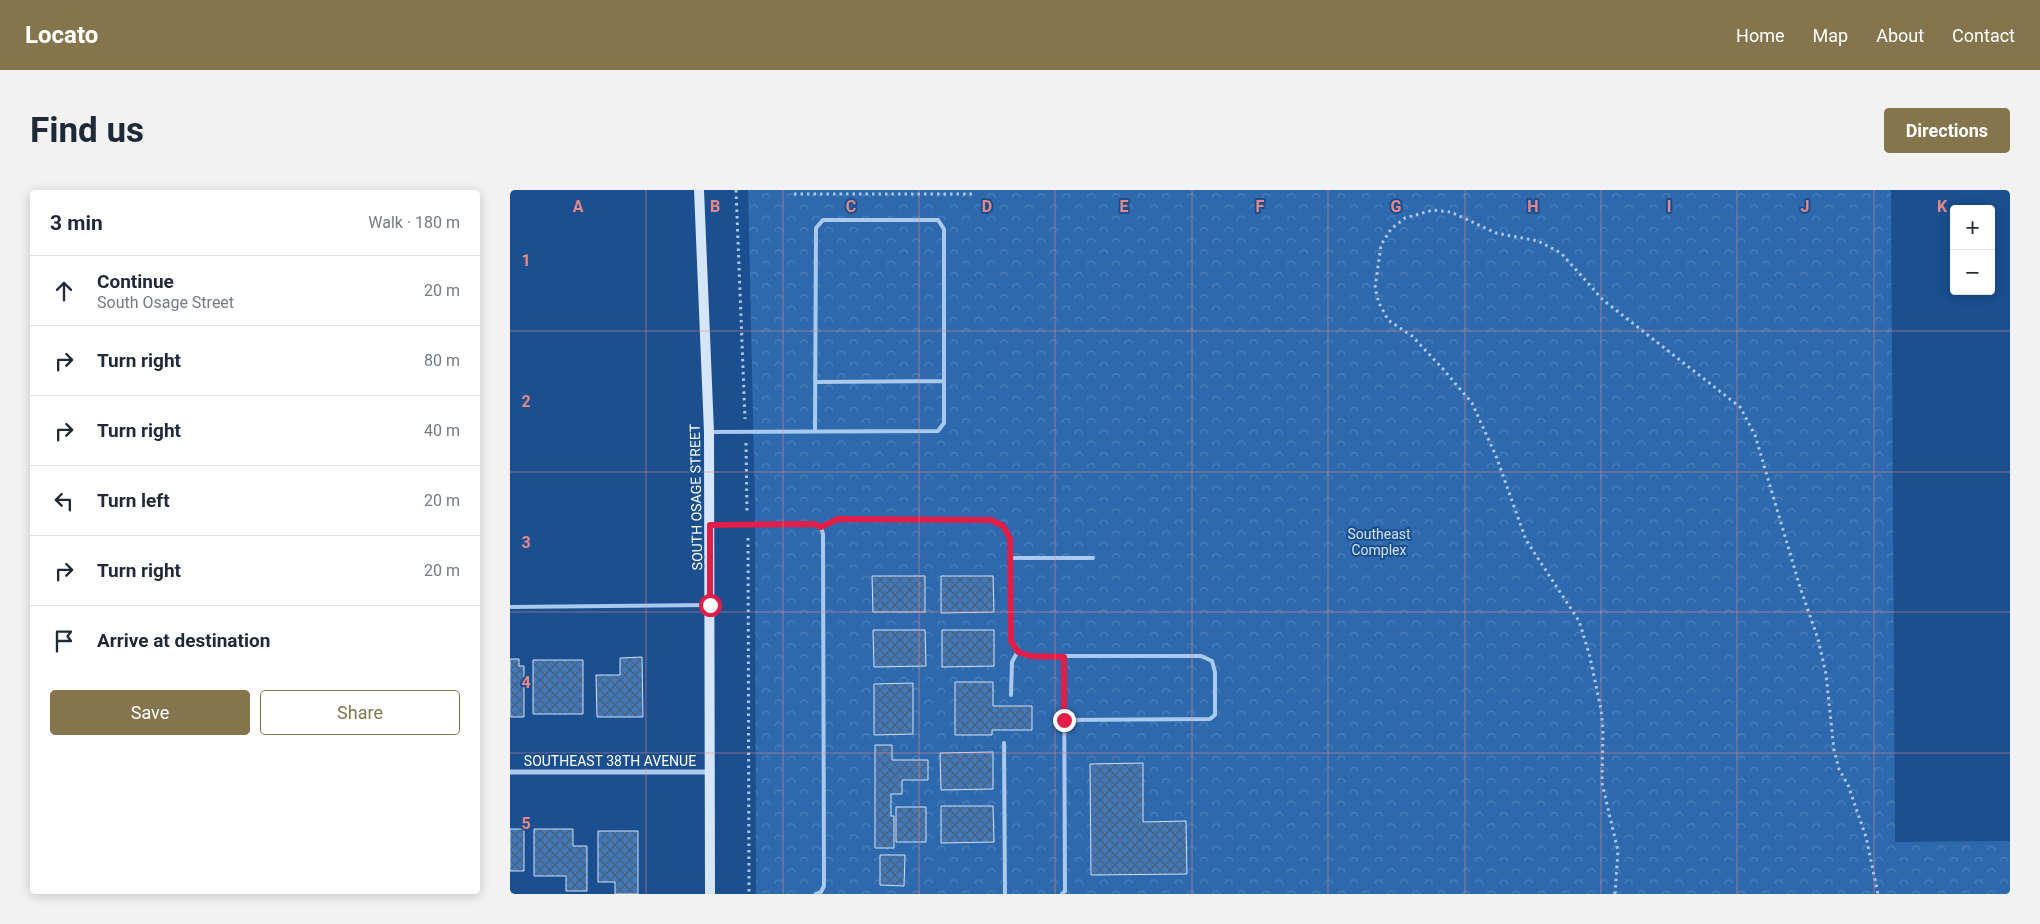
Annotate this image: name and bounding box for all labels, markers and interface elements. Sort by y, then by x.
text: Locato [25,21,98,49]
text: Home [1736,25,1785,46]
text: Map [1813,25,1848,46]
text: About [1876,25,1924,46]
text: Contact [1952,25,2015,46]
button: Directions [1884,108,2010,153]
text: Find us [30,110,144,151]
text: A [573,197,584,216]
text: B [710,197,720,216]
text: C [846,197,856,216]
text: D [982,197,992,216]
text: E [1120,197,1129,216]
text: F [1256,197,1265,216]
text: G [1391,197,1402,216]
text: H [1527,197,1539,216]
text: I [1667,197,1671,216]
text: J [1801,197,1809,216]
text: K [1937,197,1948,216]
map controls [1950,205,1995,295]
button: + [1950,205,1995,250]
text: 3 min [50,211,103,235]
text: Walk · 180 m [368,213,460,232]
button: − [1950,250,1995,295]
text: 1 [521,251,531,270]
text: Continue [97,270,174,293]
icon: ahead [50,277,78,305]
text: 20 m [424,281,460,300]
text: South Osage Street [97,293,234,312]
icon: right [50,347,78,375]
text: Turn right [97,349,181,372]
text: 80 m [424,351,460,370]
text: 2 [521,392,531,411]
icon: right [50,417,78,445]
text: Turn right [97,419,181,442]
text: 40 m [424,421,460,440]
street label: SOUTH OSAGE STREET [687,423,705,570]
icon: left [50,487,78,515]
text: Turn left [97,489,170,512]
text: 20 m [424,491,460,510]
park label: Southeast Complex [1347,526,1411,558]
text: 3 [521,533,531,552]
icon: right [50,557,78,585]
text: Turn right [97,559,181,582]
text: 20 m [424,561,460,580]
route start [699,594,722,617]
icon: arrive [50,627,78,655]
text: Arrive at destination [97,629,270,652]
text: 4 [521,673,531,692]
button: Save [50,690,250,735]
button: Share [260,690,460,735]
route end [1053,709,1076,732]
street label: SOUTHEAST 38TH AVENUE [524,753,696,769]
text: 5 [521,814,531,833]

